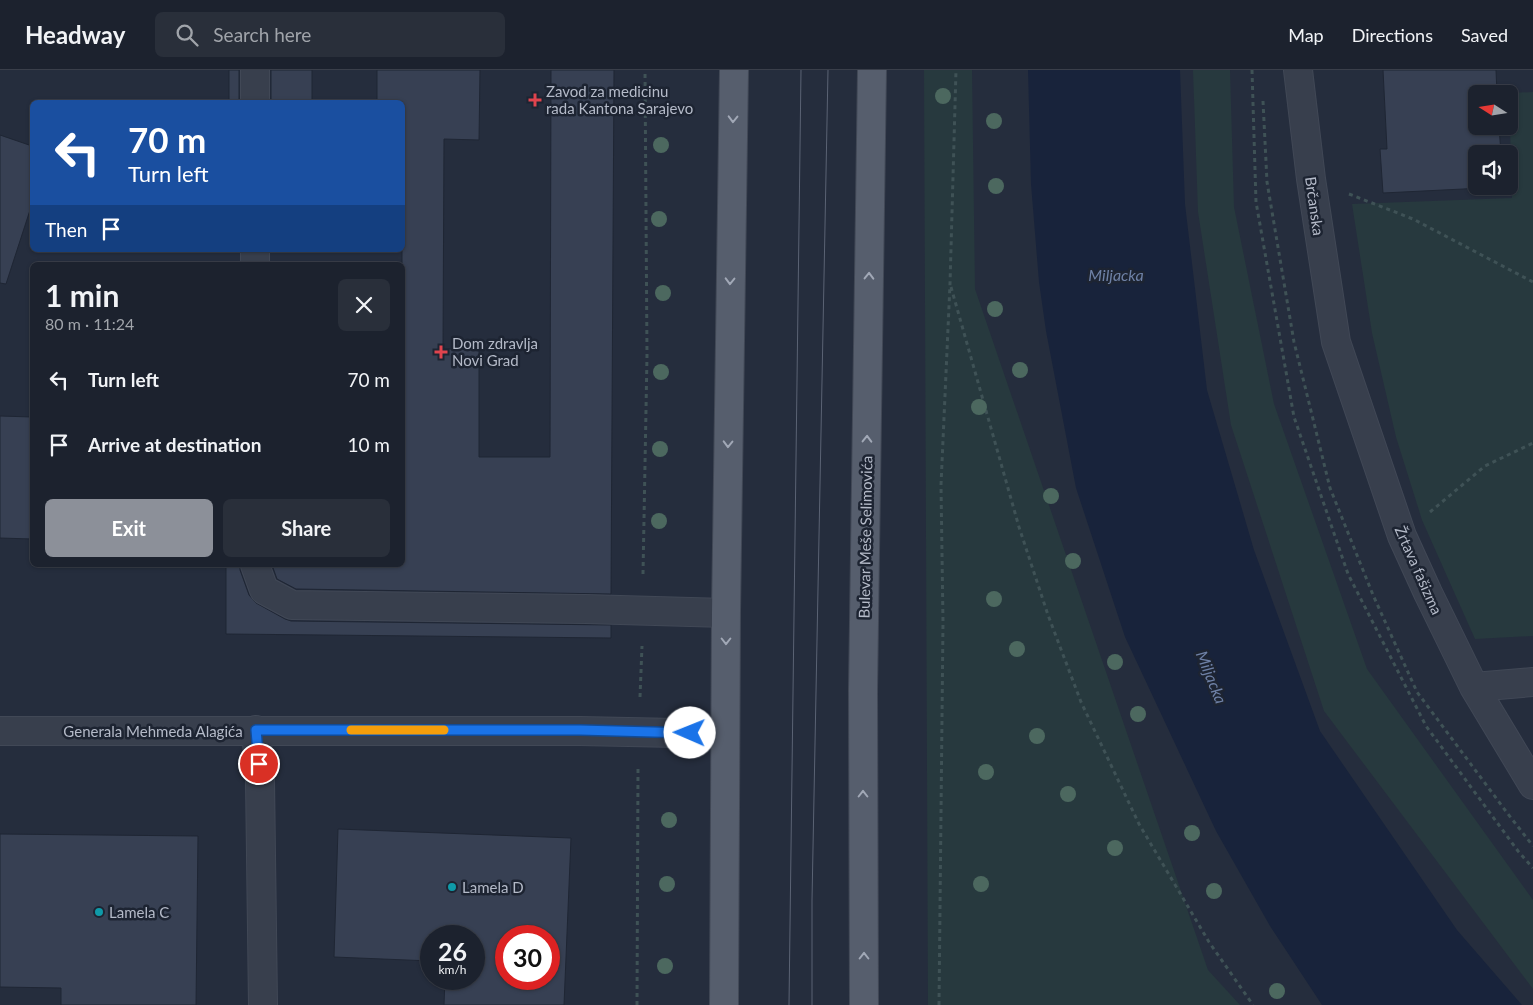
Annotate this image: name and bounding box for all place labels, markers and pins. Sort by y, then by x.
place label: Zavod za medicinu rada Kantona Sarajevo [546,82,693,117]
marker: Zavod za medicinu rada Kantona Sarajevo [528,93,542,107]
place label: Dom zdravlja Novi Grad [452,334,538,369]
marker: Dom zdravlja Novi Grad [434,345,448,359]
pin [238,743,280,785]
place label: Lamela D [462,878,524,896]
marker: Lamela D [446,881,458,893]
place label: Lamela C [109,903,169,921]
marker: Lamela C [93,906,105,918]

